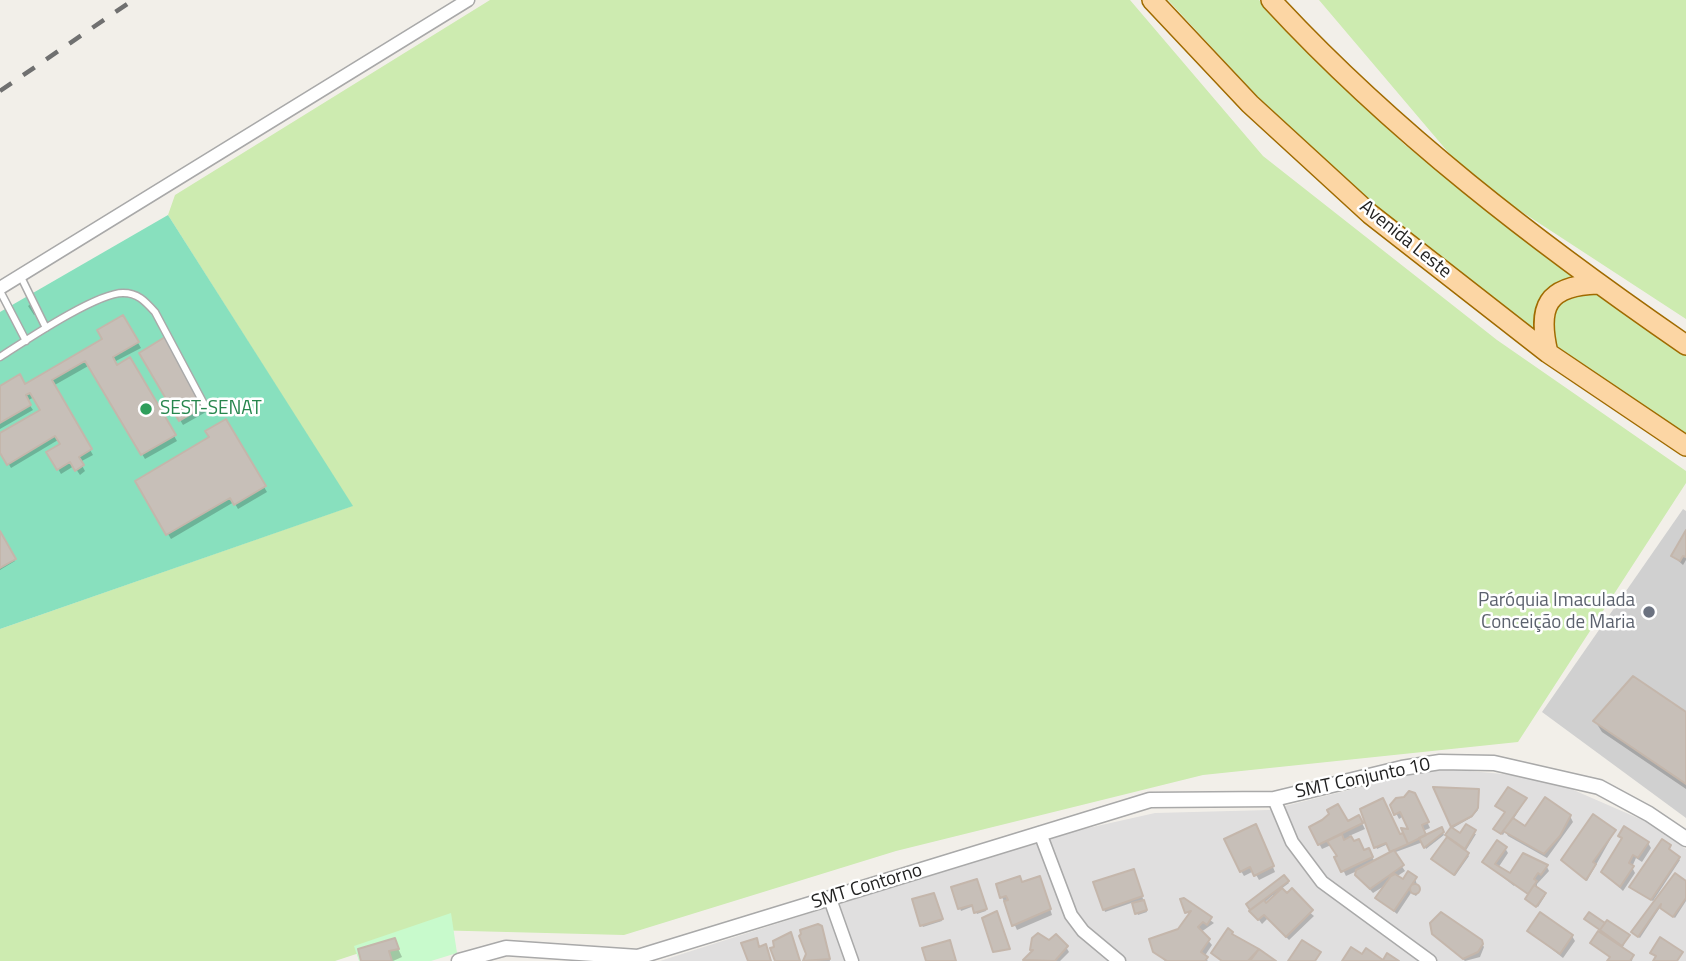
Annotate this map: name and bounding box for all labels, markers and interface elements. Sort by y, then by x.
street label: Avenida Leste [1355,196,1455,284]
place label: SEST-SENAT [160,398,262,420]
marker: SEST-SENAT [138,401,154,417]
place label: Paróquia Imaculada Conceição de Maria [1478,590,1635,634]
marker: Paróquia Imaculada Conceição de Maria [1641,604,1657,620]
street label: SMT Conjunto 10 [1293,754,1433,804]
street label: SMT Contorno [809,859,925,915]

